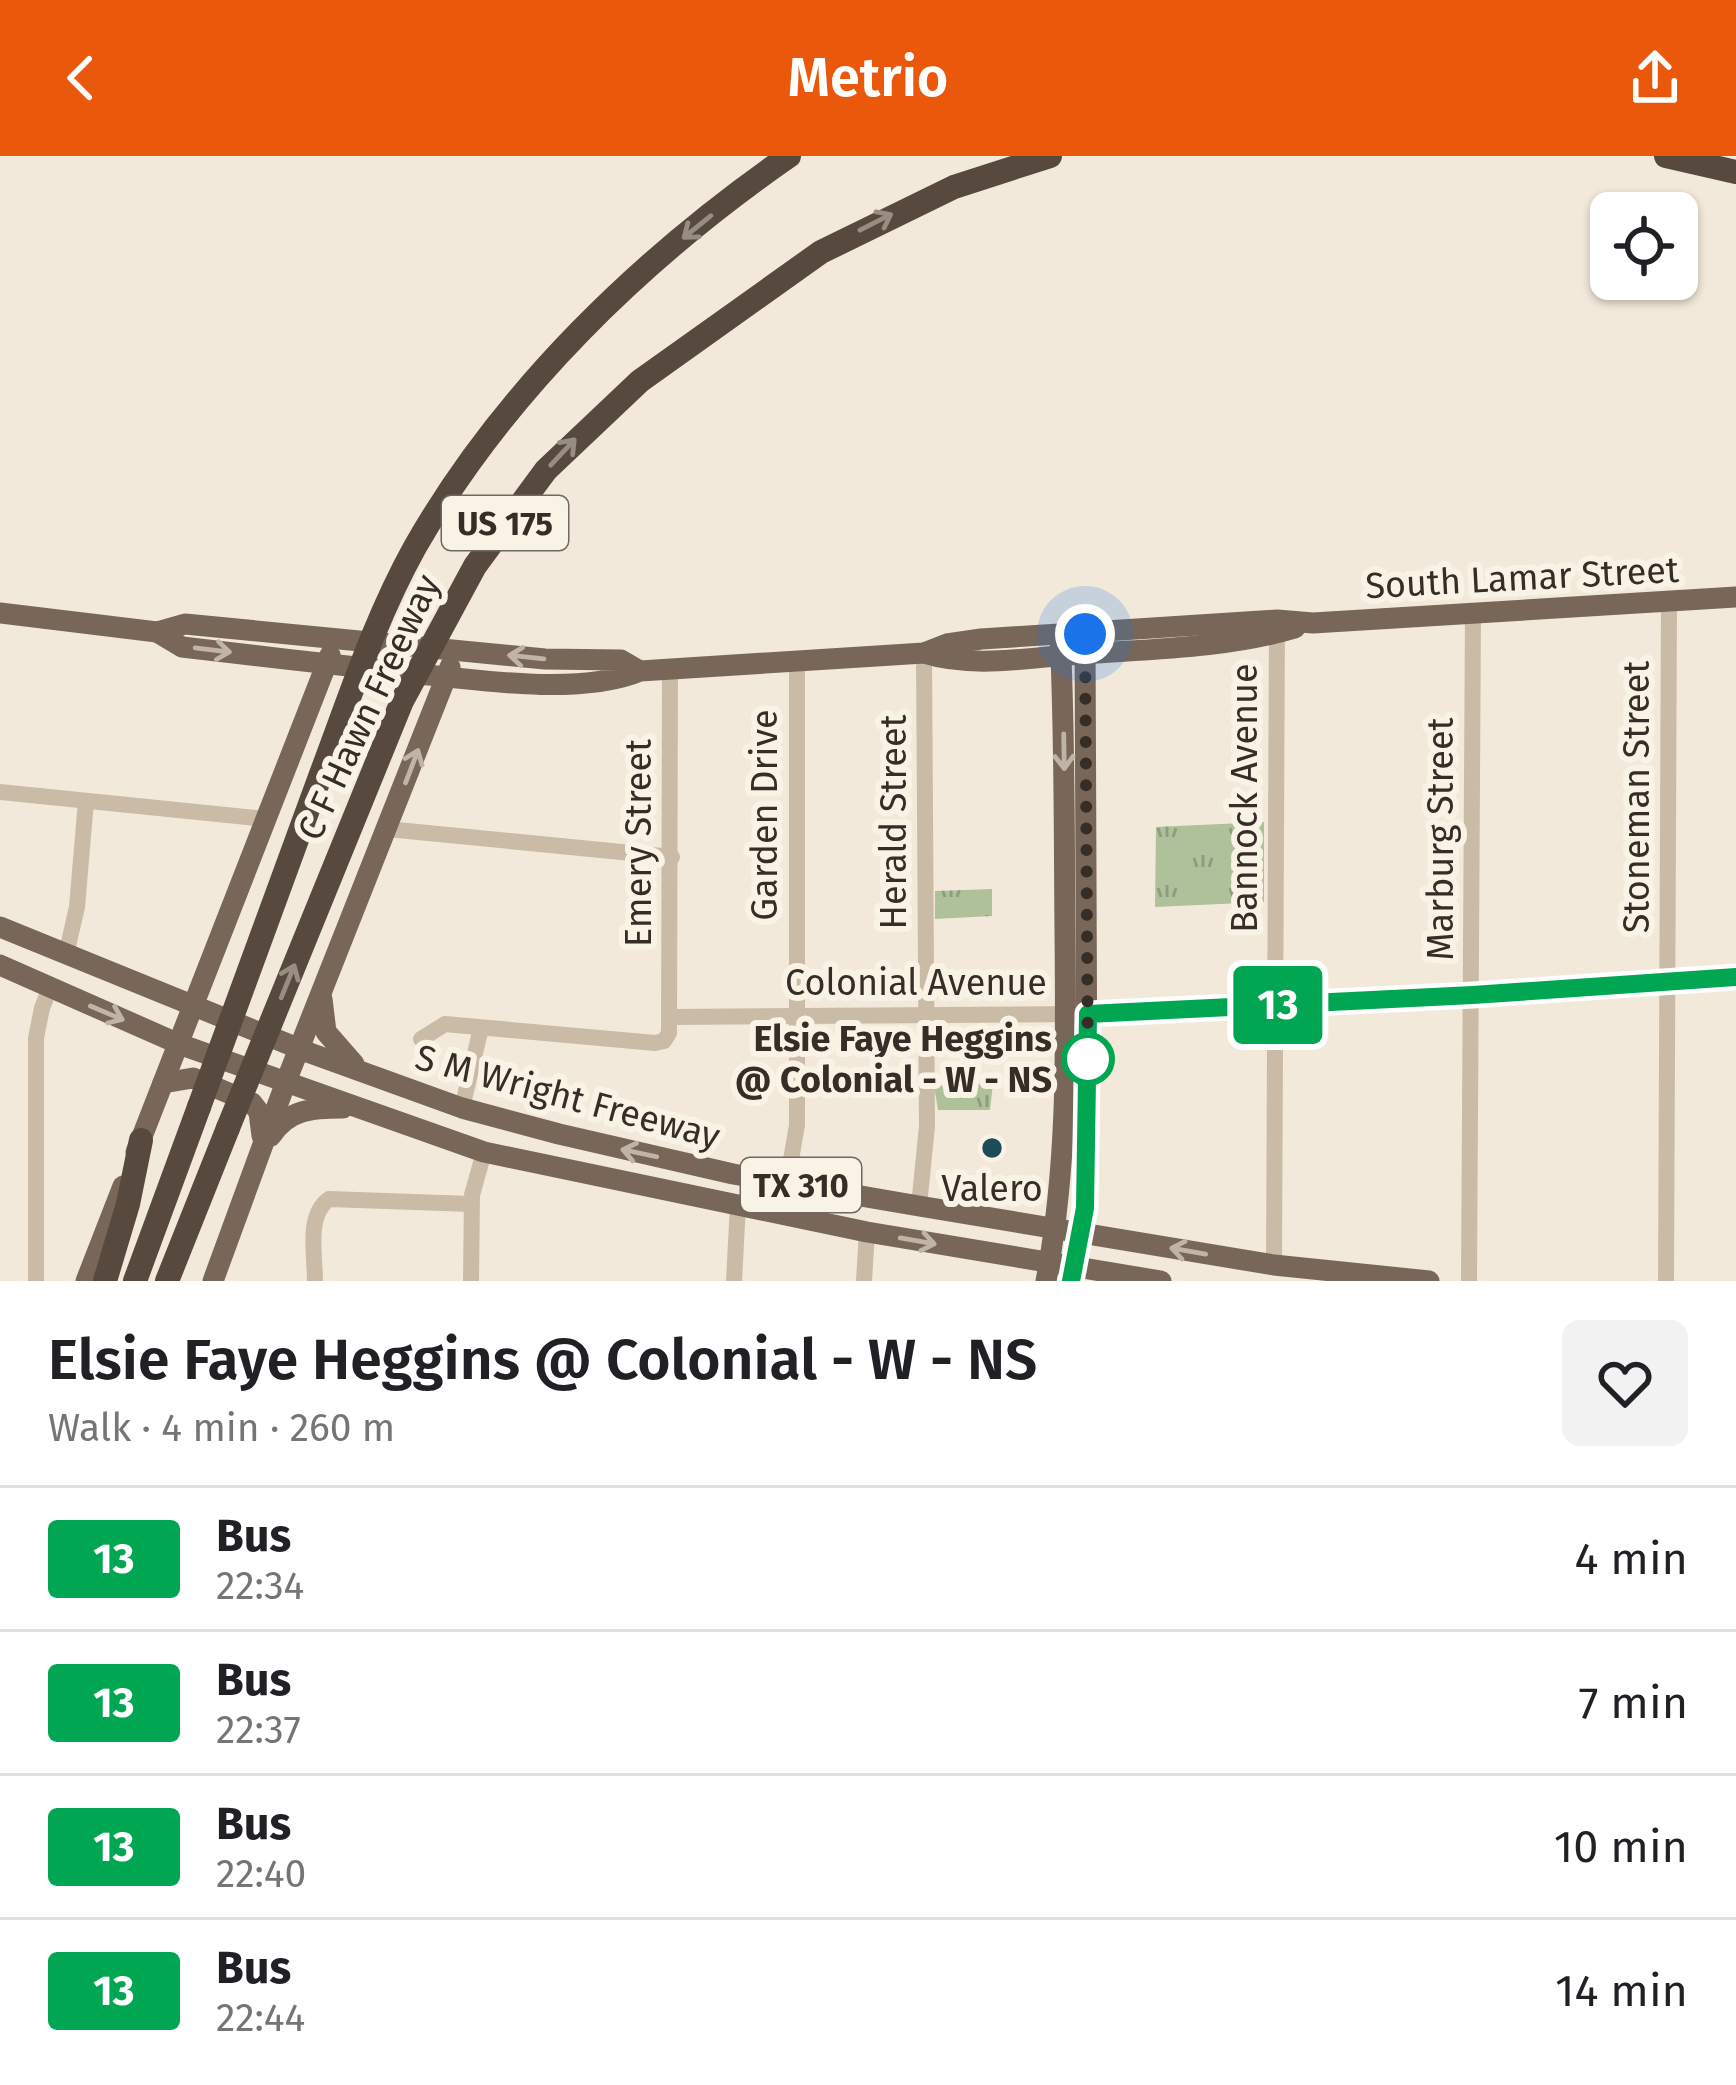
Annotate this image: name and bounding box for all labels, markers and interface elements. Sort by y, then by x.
icon: back [48,45,114,111]
icon: share [1622,45,1688,111]
text: Metrio [788,46,948,110]
map controls [1590,192,1698,300]
button: locate [1590,192,1698,300]
one-way arrow [858,210,894,233]
one-way arrow [681,214,713,240]
one-way arrow [549,438,577,468]
road number: US 175 [442,496,568,550]
street label: South Lamar Street [1364,548,1680,608]
street label: C F Hawn Freeway [288,567,450,847]
your location [1055,604,1115,664]
one-way arrow [193,640,232,662]
one-way arrow [507,645,546,668]
street label: Stoneman Street [1615,661,1659,933]
street label: Bannock Avenue [1223,663,1267,933]
street label: Garden Drive [743,709,787,921]
street label: Herald Street [872,714,916,930]
street label: Marburg Street [1419,717,1463,961]
one-way arrow [1052,732,1075,771]
street label: Emery Street [617,739,661,947]
one-way arrow [402,748,424,785]
street label: Colonial Avenue [785,961,1047,1005]
one-way arrow [279,963,300,1000]
line badge: 13 [1224,966,1332,1044]
text: 13 [1257,980,1299,1030]
one-way arrow [88,1003,124,1025]
place label: Elsie Faye Heggins @ Colonial - W - NS [735,1017,1052,1102]
marker: Elsie Faye Heggins @ Colonial - W - NS [1063,1034,1113,1084]
street label: S M Wright Freeway [411,1035,725,1159]
marker: Valero [979,1135,1005,1161]
one-way arrow [621,1140,659,1163]
road number: TX 310 [741,1158,861,1212]
place label: Valero [941,1167,1043,1211]
one-way arrow [898,1230,937,1253]
one-way arrow [1170,1238,1209,1261]
button: heart [1562,1320,1688,1446]
text: Elsie Faye Heggins @ Colonial - W - NS [48,1326,1037,1394]
text: Walk · 4 min · 260 m [48,1405,395,1451]
text: Bus [216,1509,291,1563]
text: 4 min [1575,1532,1688,1586]
text: 13 [93,1534,135,1584]
text: 22:34 [216,1563,304,1609]
text: Bus [216,1653,291,1707]
text: 7 min [1578,1676,1688,1730]
text: 13 [93,1678,135,1728]
text: 22:37 [216,1707,301,1753]
text: Bus [216,1797,291,1851]
text: 10 min [1554,1820,1688,1874]
text: 13 [93,1822,135,1872]
text: 22:40 [216,1851,306,1897]
text: Bus [216,1941,291,1995]
text: 14 min [1555,1964,1688,2018]
text: 13 [93,1966,135,2016]
text: 22:44 [216,1995,305,2041]

